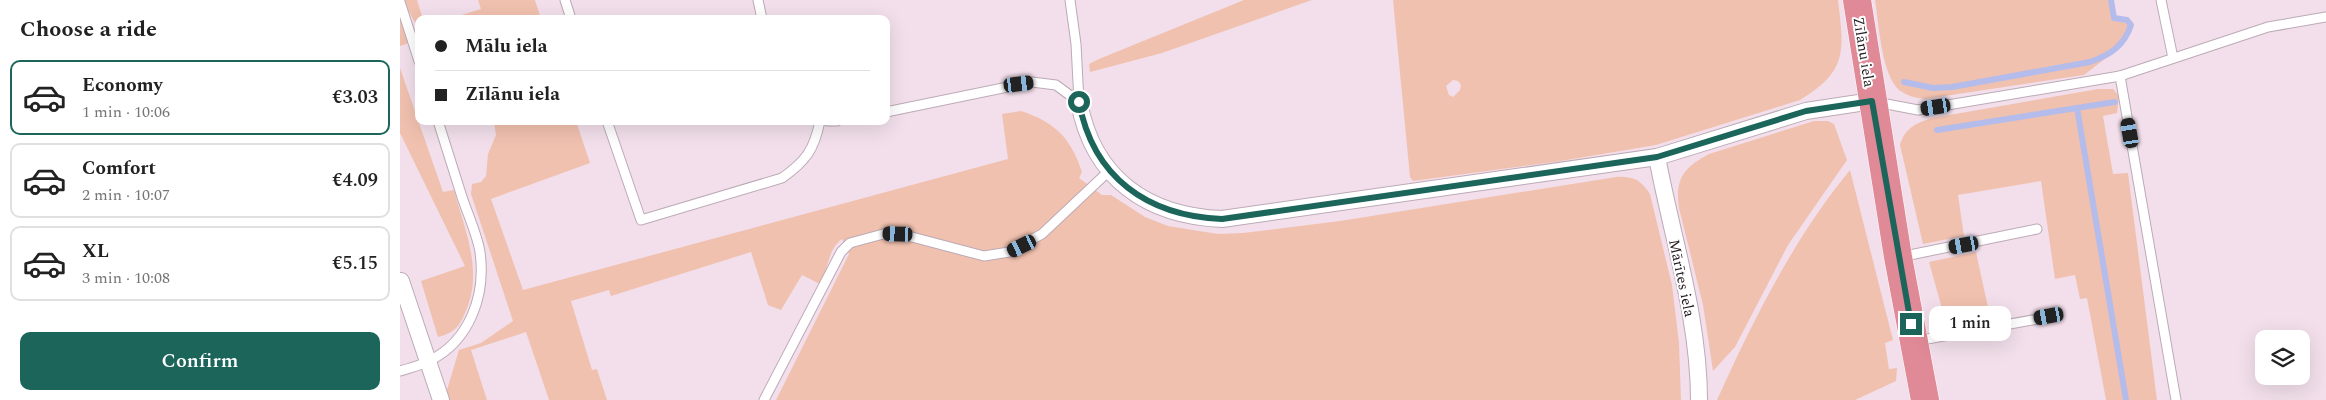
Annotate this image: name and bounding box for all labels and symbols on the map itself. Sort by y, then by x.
street label: Zīlānu iela [1847,15,1880,89]
car [1003,75,1034,93]
route start [1068,91,1090,113]
car [1920,97,1951,117]
car [2120,117,2139,149]
car [882,226,913,242]
car [1005,233,1038,259]
car [1947,235,1980,255]
street label: Mārītes iela [1662,237,1701,320]
callout: 1 min [1928,306,2011,342]
car [2032,306,2065,326]
route end [1900,313,1922,335]

